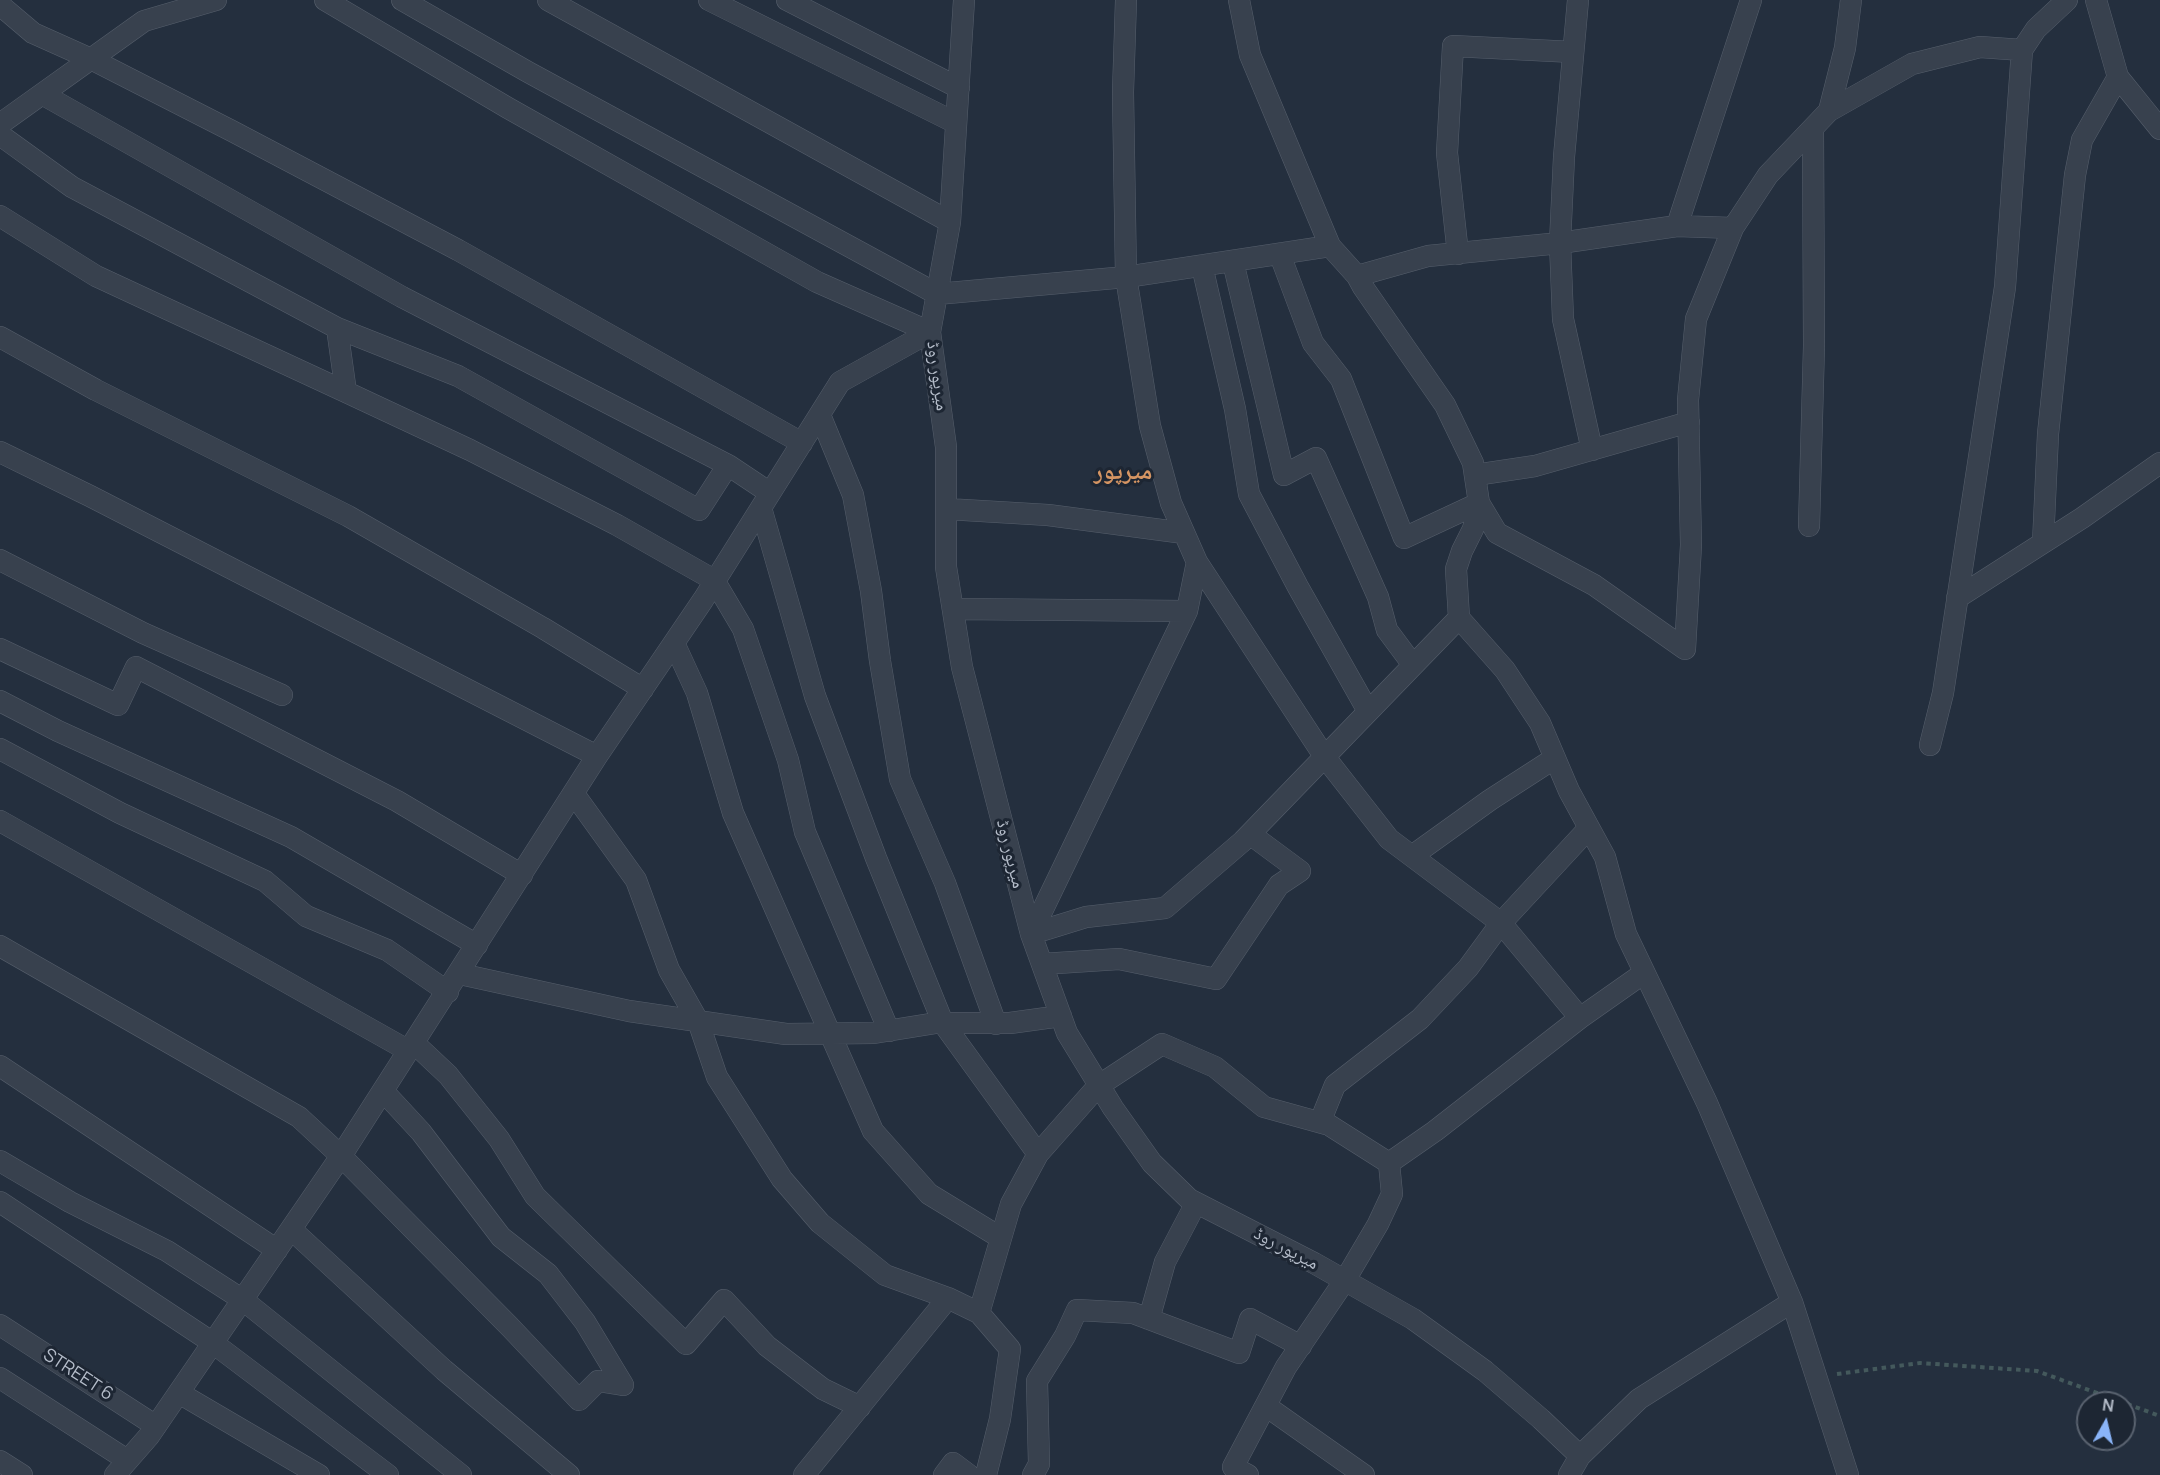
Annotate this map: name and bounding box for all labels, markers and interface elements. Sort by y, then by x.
street label: میرپور روڈ [921,340,953,412]
district label: میرپور [1094,458,1152,486]
street label: میرپور روڈ [991,817,1029,891]
street label: میرپور روڈ [1250,1223,1322,1275]
street label: STREET 6 [39,1344,117,1406]
north arrow [2076,1391,2136,1451]
text: N [2101,1393,2115,1417]

